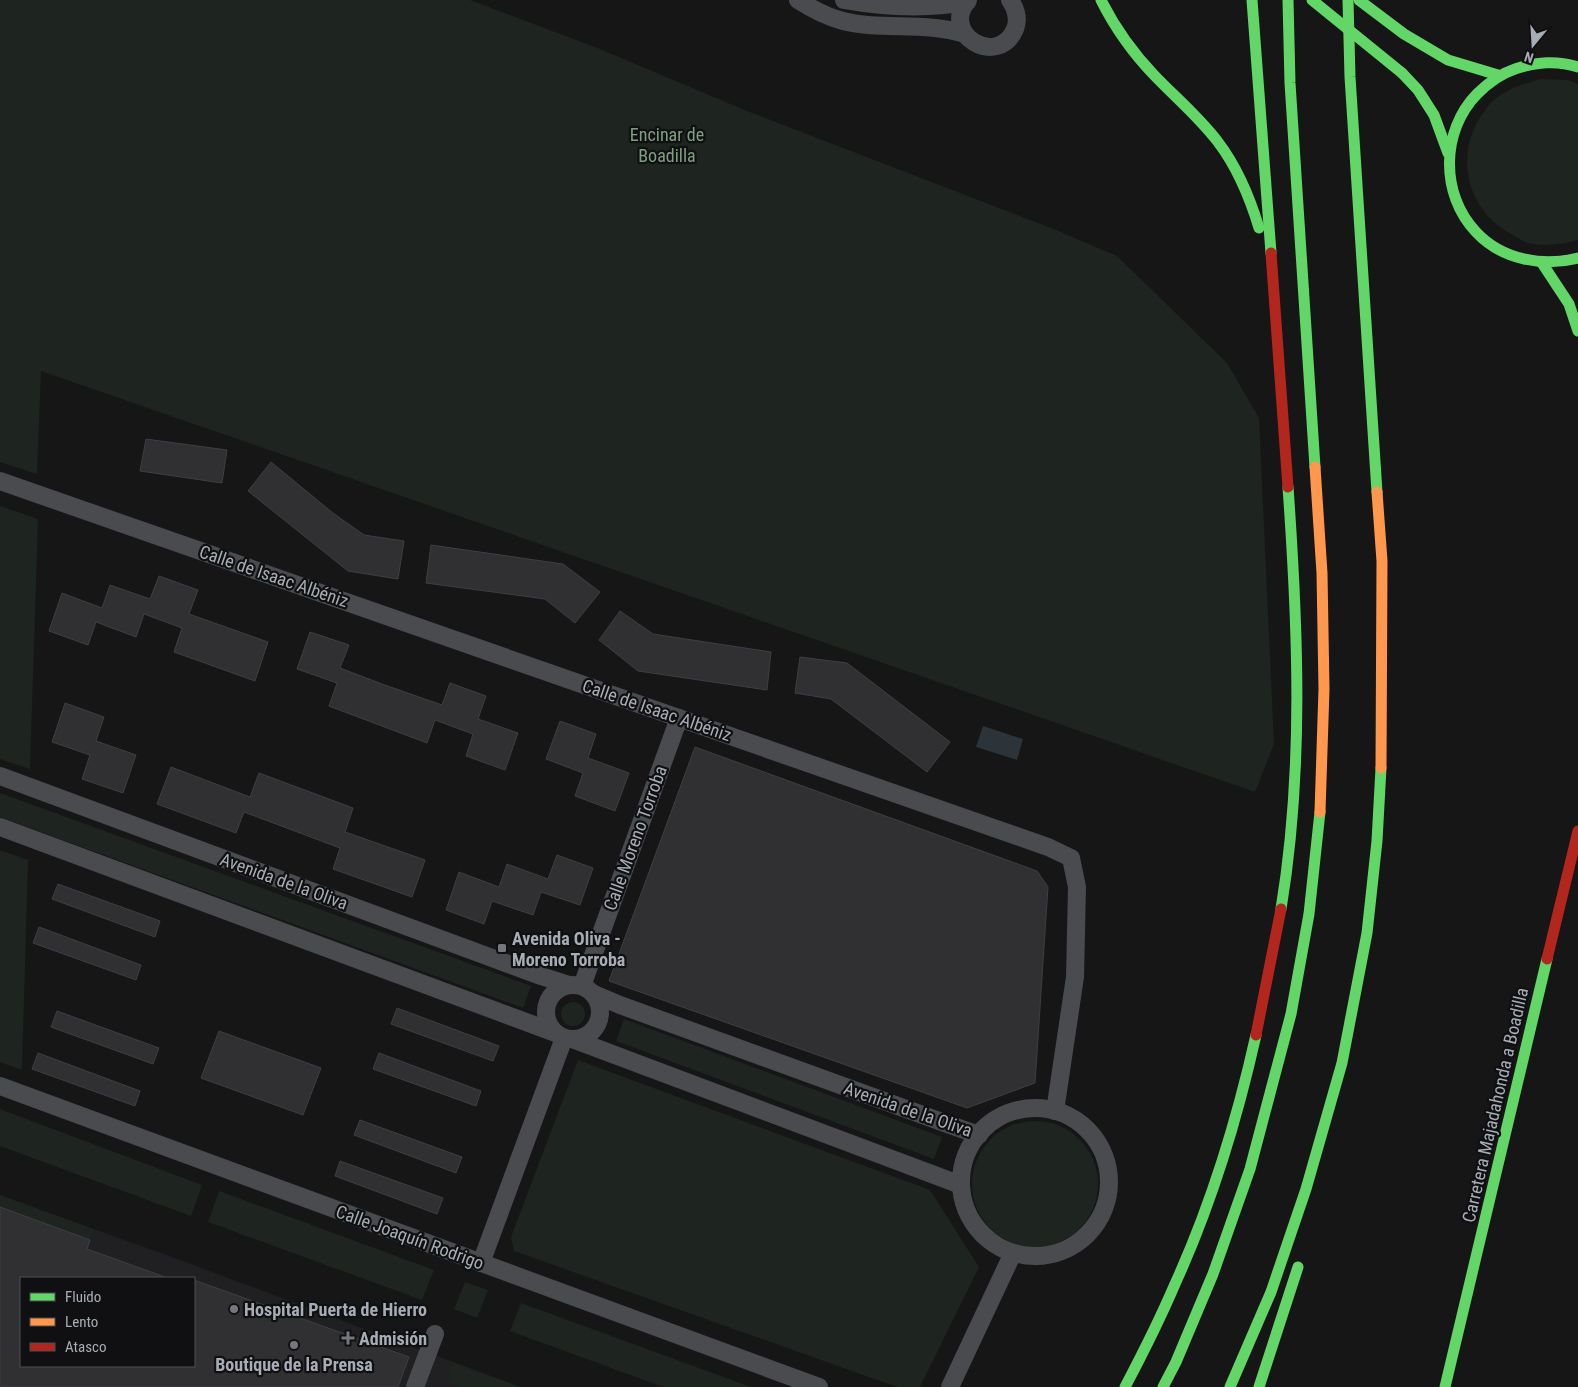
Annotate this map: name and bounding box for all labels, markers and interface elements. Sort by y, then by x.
north arrow [1508,20,1558,70]
text: N [1522,48,1536,66]
park label: Encinar de Boadilla [630,124,704,166]
street label: Calle de Isaac Albéniz [197,541,351,611]
street label: Calle de Isaac Albéniz [580,675,734,745]
street label: Calle Moreno Torroba [599,763,671,913]
street label: Avenida de la Oliva [217,848,351,914]
place label: Avenida Oliva - Moreno Torroba [512,928,625,970]
marker: Avenida Oliva - Moreno Torroba [496,942,508,954]
street label: Carretera Majadahonda a Boadilla [1458,985,1532,1225]
street label: Avenida de la Oliva [841,1077,975,1141]
street label: Calle Joaquín Rodrigo [333,1200,487,1274]
legend [20,1277,195,1367]
text: Fluido [65,1288,101,1306]
place label: Hospital Puerta de Hierro [244,1299,427,1320]
marker: Hospital Puerta de Hierro [228,1303,240,1315]
text: Lento [65,1313,98,1331]
place label: Admisión [359,1328,427,1349]
marker: Admisión [341,1331,355,1345]
text: Atasco [65,1338,106,1356]
marker: Boutique de la Prensa [288,1339,300,1351]
place label: Boutique de la Prensa [215,1354,373,1375]

